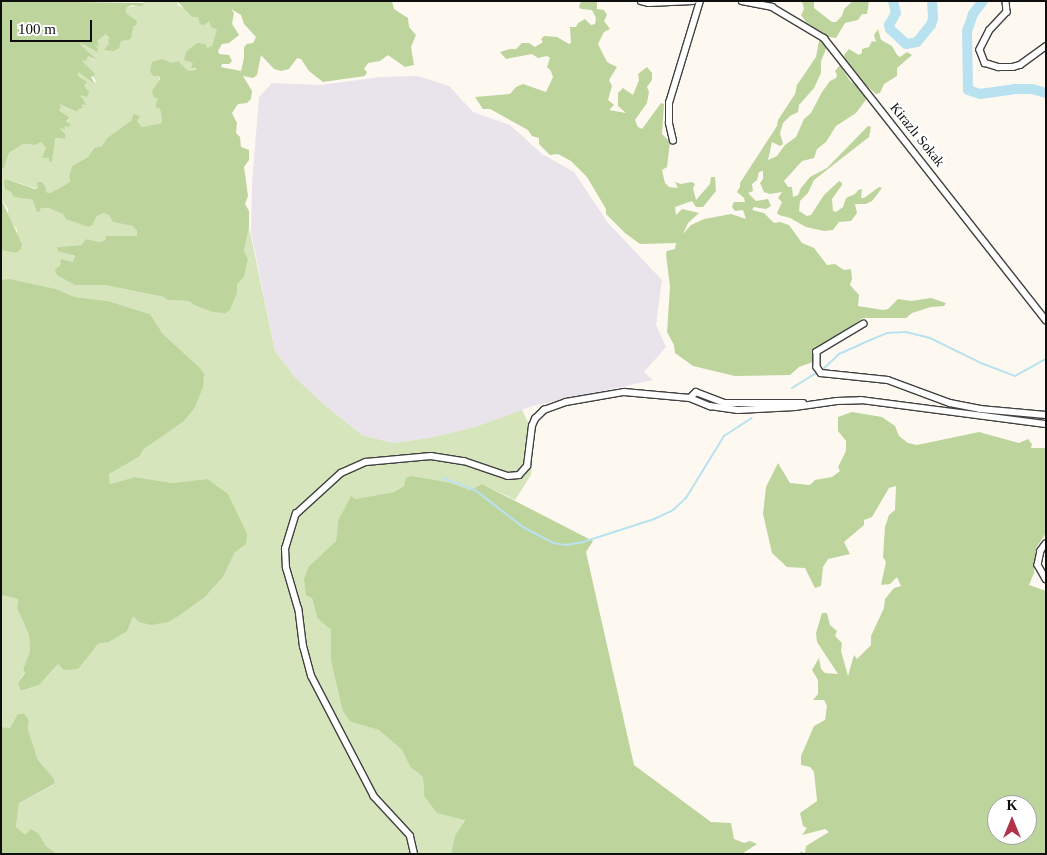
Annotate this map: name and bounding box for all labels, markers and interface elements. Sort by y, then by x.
scale bar [12,10,95,42]
text: 100 m [18,21,56,37]
street label: Kirazlı Sokak [886,100,948,170]
north arrow [987,795,1037,845]
text: K [1007,798,1017,813]

